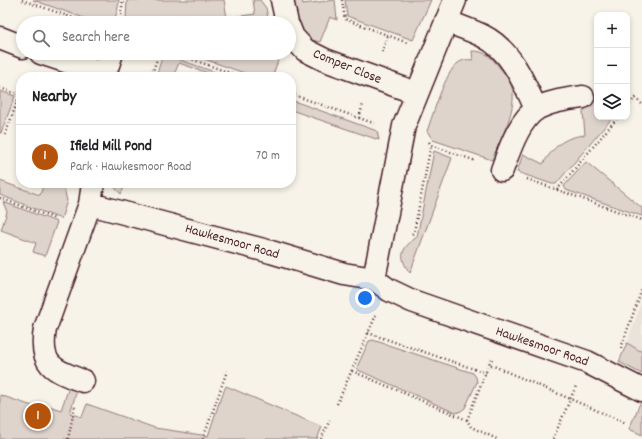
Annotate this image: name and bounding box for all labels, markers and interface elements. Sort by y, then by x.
map controls [594,12,630,120]
button: + [594,12,630,48]
search box [16,16,296,60]
icon: search [30,27,52,49]
text: Search here [62,27,130,49]
street label: Comper Close [310,44,384,90]
button: − [594,48,630,84]
button: layers [594,84,630,120]
text: Nearby [32,86,76,110]
text: Ifield Mill Pond [70,136,152,158]
text: 1 [44,147,46,166]
text: 70 m [256,147,280,166]
text: Park · Hawkesmoor Road [70,158,191,177]
street label: Hawkesmoor Road [183,219,281,265]
your location [355,288,375,308]
street label: Hawkesmoor Road [493,322,591,372]
pin: 1 [25,401,51,431]

